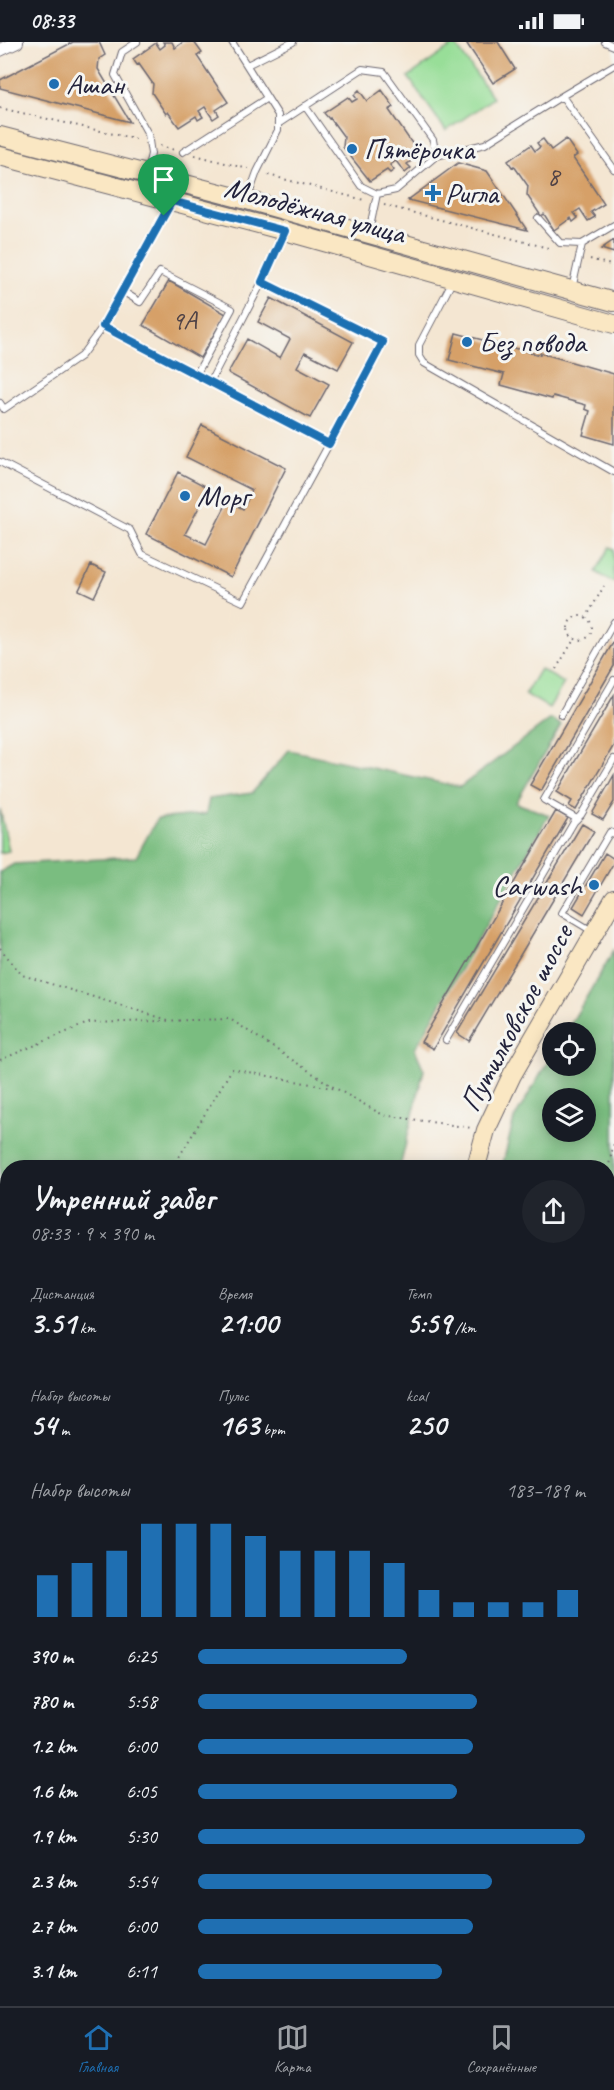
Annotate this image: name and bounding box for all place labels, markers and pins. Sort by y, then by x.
place label: Ашан [66,65,126,103]
marker: Ашан [47,77,61,91]
place label: Пятёрочка [364,130,476,168]
marker: Пятёрочка [345,142,359,156]
pin [138,154,189,216]
place label: Ригла [445,174,500,212]
marker: Ригла [426,186,440,200]
place label: Без повода [479,323,588,361]
marker: Без повода [460,335,474,349]
place label: Морг [197,477,254,515]
marker: Морг [178,489,192,503]
place label: Carwash [492,866,584,904]
marker: Carwash [587,878,601,892]

